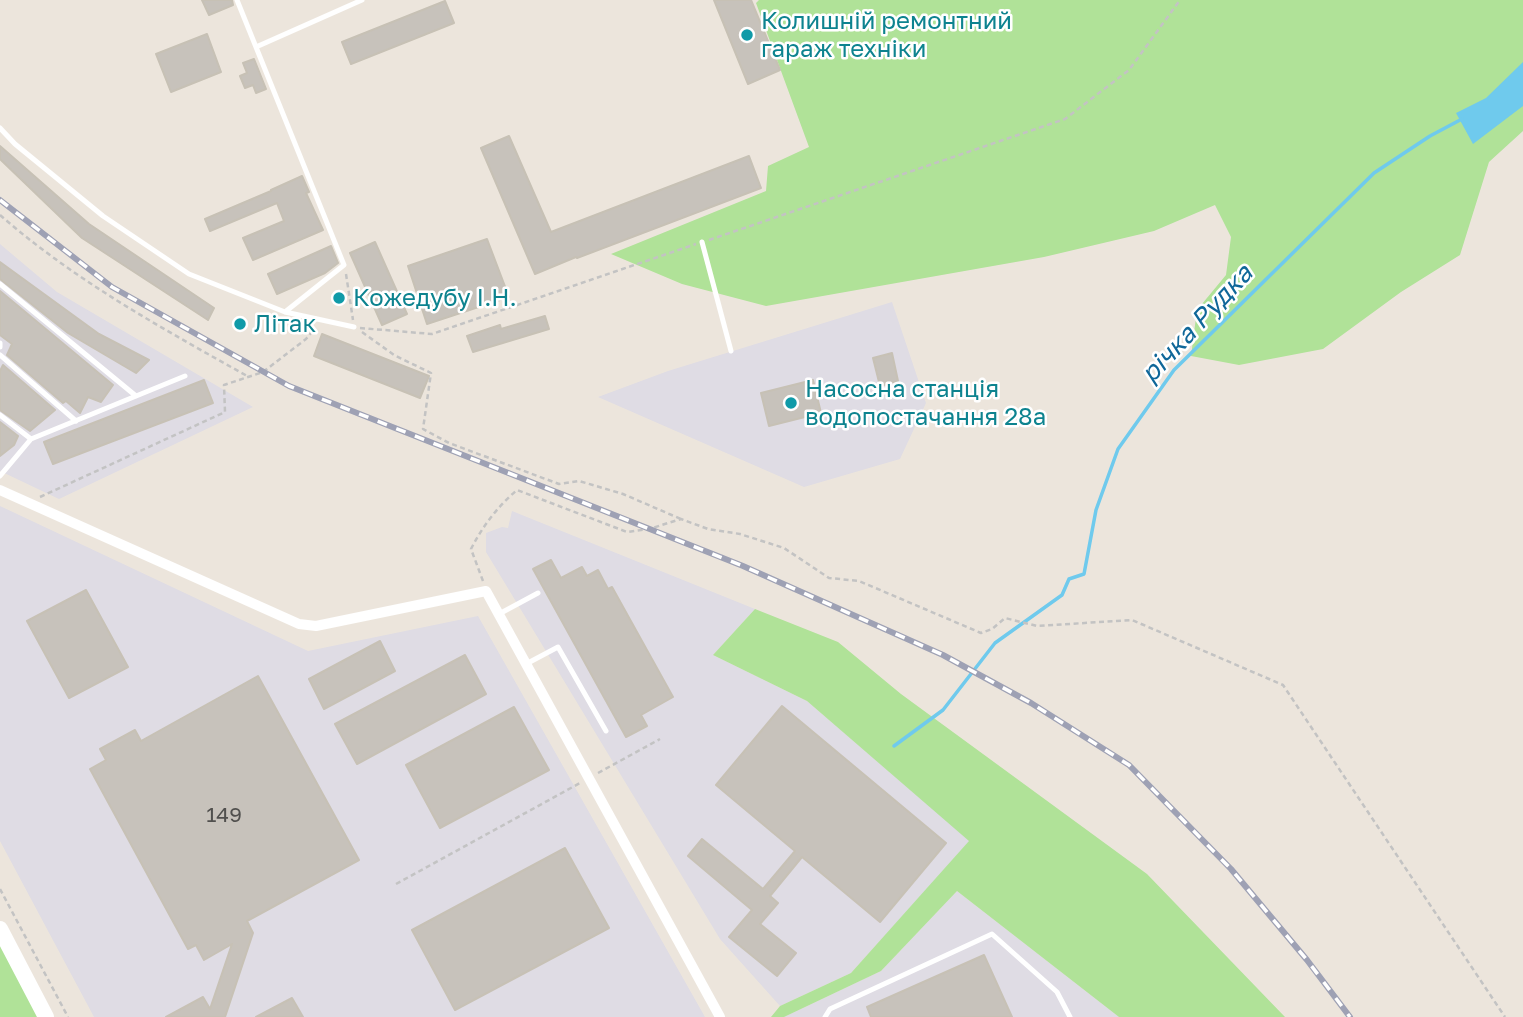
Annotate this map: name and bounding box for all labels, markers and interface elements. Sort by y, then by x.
place label: Колишній ремонтний гараж техніки [761,7,1012,63]
marker: Колишній ремонтний гараж техніки [739,27,755,43]
water label: річка Рудка [1135,259,1259,389]
place label: Кожедубу І.Н. [353,284,517,312]
marker: Кожедубу І.Н. [331,290,347,306]
place label: Літак [254,310,316,338]
marker: Літак [232,316,248,332]
place label: Насосна станція водопостачання 28а [805,375,1046,431]
marker: Насосна станція водопостачання 28а [783,395,799,411]
house number: 149 [206,802,242,828]

